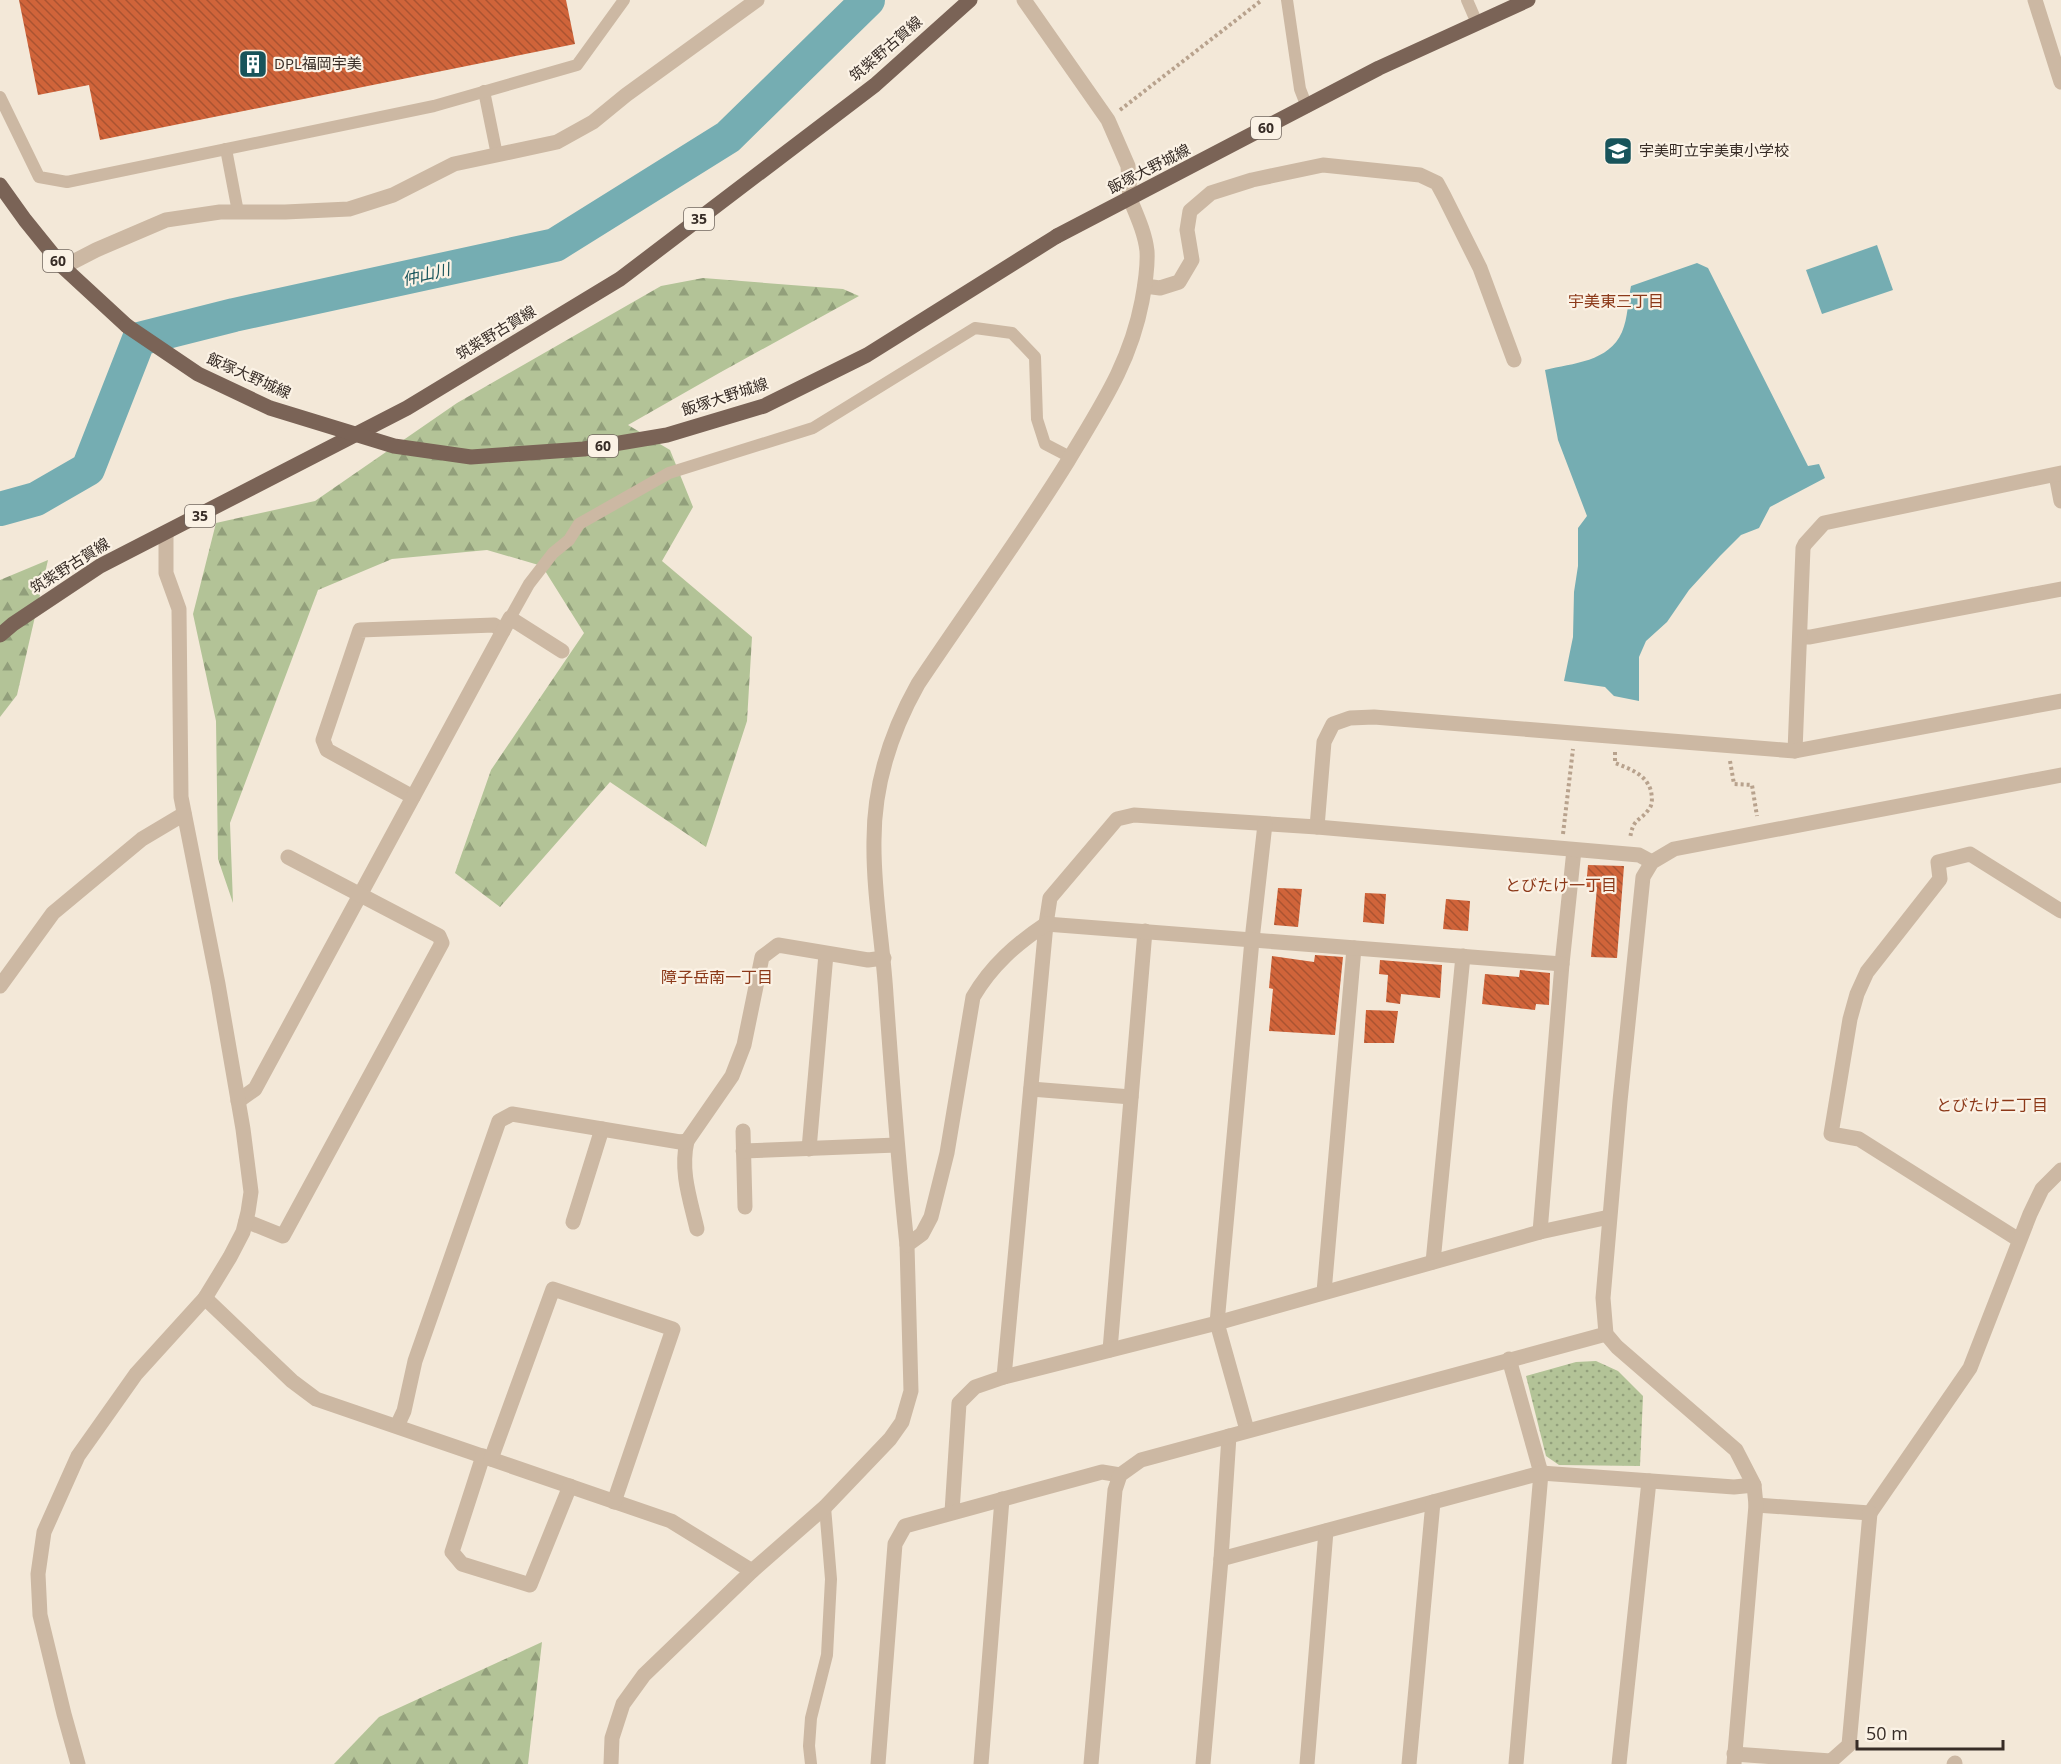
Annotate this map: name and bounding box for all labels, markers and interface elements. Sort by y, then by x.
street label: 筑紫野古賀線 [845,11,926,85]
building icon: DPL福岡宇美 [237,48,269,80]
place label: DPL福岡宇美 [274,53,362,73]
road number: 60 [1251,117,1281,139]
school or university icon: 宇美町立宇美東小学校 [1602,135,1634,167]
street label: 飯塚大野城線 [1104,139,1193,197]
place label: 宇美町立宇美東小学校 [1639,140,1789,160]
road number: 35 [684,208,714,230]
road number: 60 [43,250,73,272]
water label: 仲山川 [400,257,454,290]
district label: 宇美東三丁目 [1568,290,1664,312]
street label: 筑紫野古賀線 [452,300,539,364]
street label: 飯塚大野城線 [204,348,295,403]
street label: 飯塚大野城線 [679,373,771,419]
road number: 60 [588,435,618,457]
road number: 35 [185,505,215,527]
street label: 筑紫野古賀線 [26,533,113,597]
district label: とびたけ一丁目 [1505,874,1617,896]
district label: 障子岳南一丁目 [661,966,773,988]
district label: とびたけ二丁目 [1936,1094,2048,1116]
scale bar [1857,1713,2002,1751]
text: 50 m [1866,1721,1908,1745]

